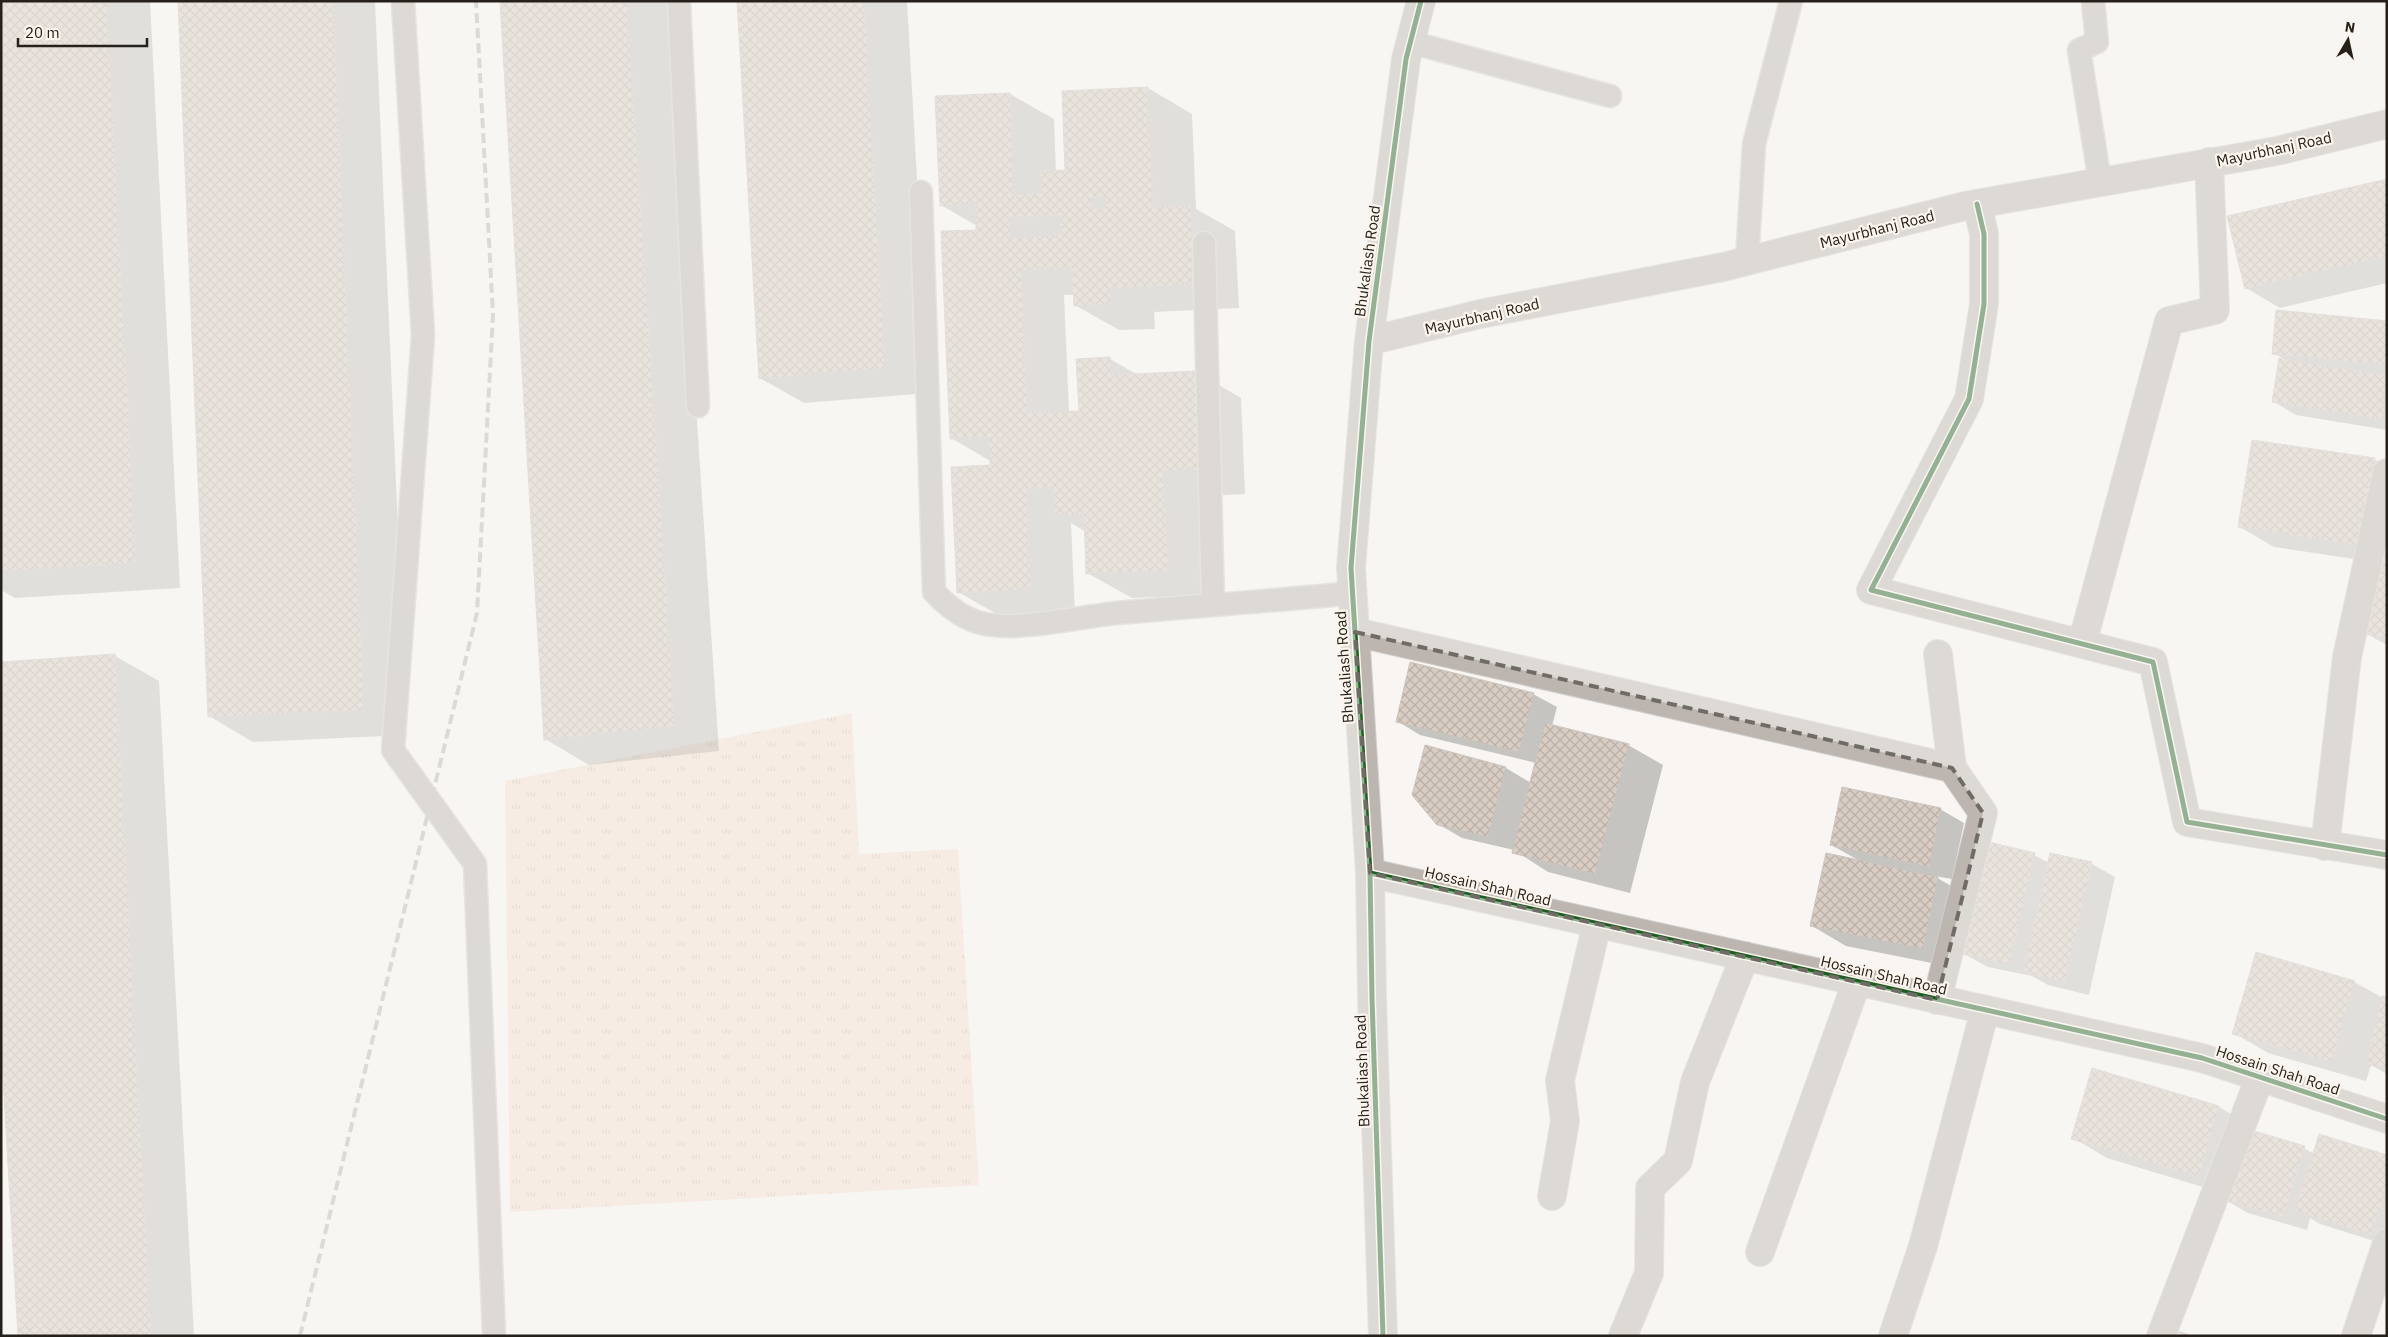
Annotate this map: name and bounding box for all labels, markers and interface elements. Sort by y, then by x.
scale bar [18,15,146,47]
north arrow [2323,15,2373,65]
text: N [2344,17,2356,37]
text: 20 m [25,23,60,42]
street label: Mayurbhanj Road [2215,128,2333,170]
street label: Bhukaliash Road [1350,204,1384,318]
street label: Mayurbhanj Road [1818,206,1936,252]
street label: Mayurbhanj Road [1423,294,1541,338]
street label: Bhukaliash Road [1331,610,1357,724]
street label: Hossain Shah Road [1423,862,1553,910]
street label: Hossain Shah Road [1819,951,1949,999]
street label: Bhukaliash Road [1351,1015,1373,1127]
street label: Hossain Shah Road [2214,1041,2342,1099]

